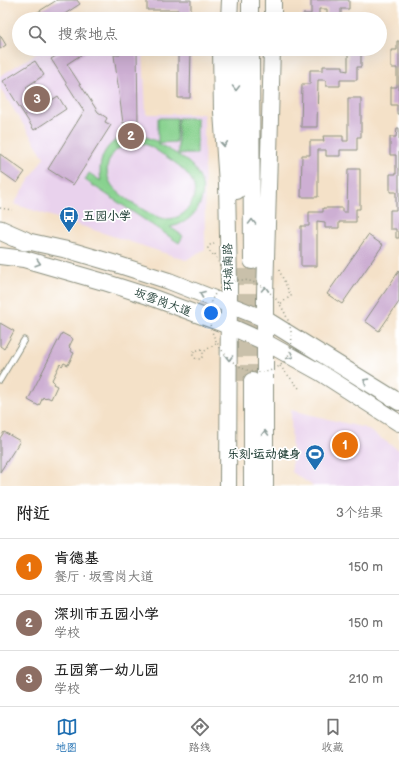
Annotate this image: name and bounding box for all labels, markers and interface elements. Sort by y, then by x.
search box [12,12,387,56]
icon: search [26,23,48,45]
text: 搜索地点 [58,25,118,44]
pin: 3 [24,84,50,114]
one-way arrow [232,85,240,91]
pin: 2 [118,121,144,151]
one-way arrow [219,141,228,147]
bus stop icon: 五园小学 [58,205,80,233]
place label: 五园小学 [83,209,131,224]
one-way arrow [248,219,256,225]
street label: 环城南路 [221,243,236,291]
one-way arrow [34,258,41,267]
street label: 坂雪岗大道 [132,285,194,320]
one-way arrow [261,286,269,292]
one-way arrow [199,290,206,298]
your location [201,303,221,323]
one-way arrow [287,352,294,359]
one-way arrow [225,355,233,361]
one-way arrow [363,378,370,386]
one-way arrow [261,430,269,436]
pin: 1 [332,430,358,460]
sports icon: 乐刻·运动健身 [304,443,326,471]
place label: 乐刻·运动健身 [227,447,301,462]
text: 附近 [16,504,50,524]
text: 3个结果 [336,505,383,521]
text: 肯德基 [54,549,99,568]
text: 1 [26,559,32,575]
text: 150 m [349,559,383,575]
text: 餐厅 · 坂雪岗大道 [54,569,153,585]
text: 深圳市五园小学 [54,605,159,624]
text: 2 [25,615,33,631]
text: 150 m [349,615,383,631]
text: 学校 [54,625,80,641]
text: 五园第一幼儿园 [54,661,159,680]
text: 3 [25,671,33,687]
text: 210 m [349,671,383,687]
text: 学校 [54,681,80,697]
tab: 地图 [56,716,78,754]
tab: 路线 [189,716,211,754]
tab: 收藏 [322,716,344,754]

